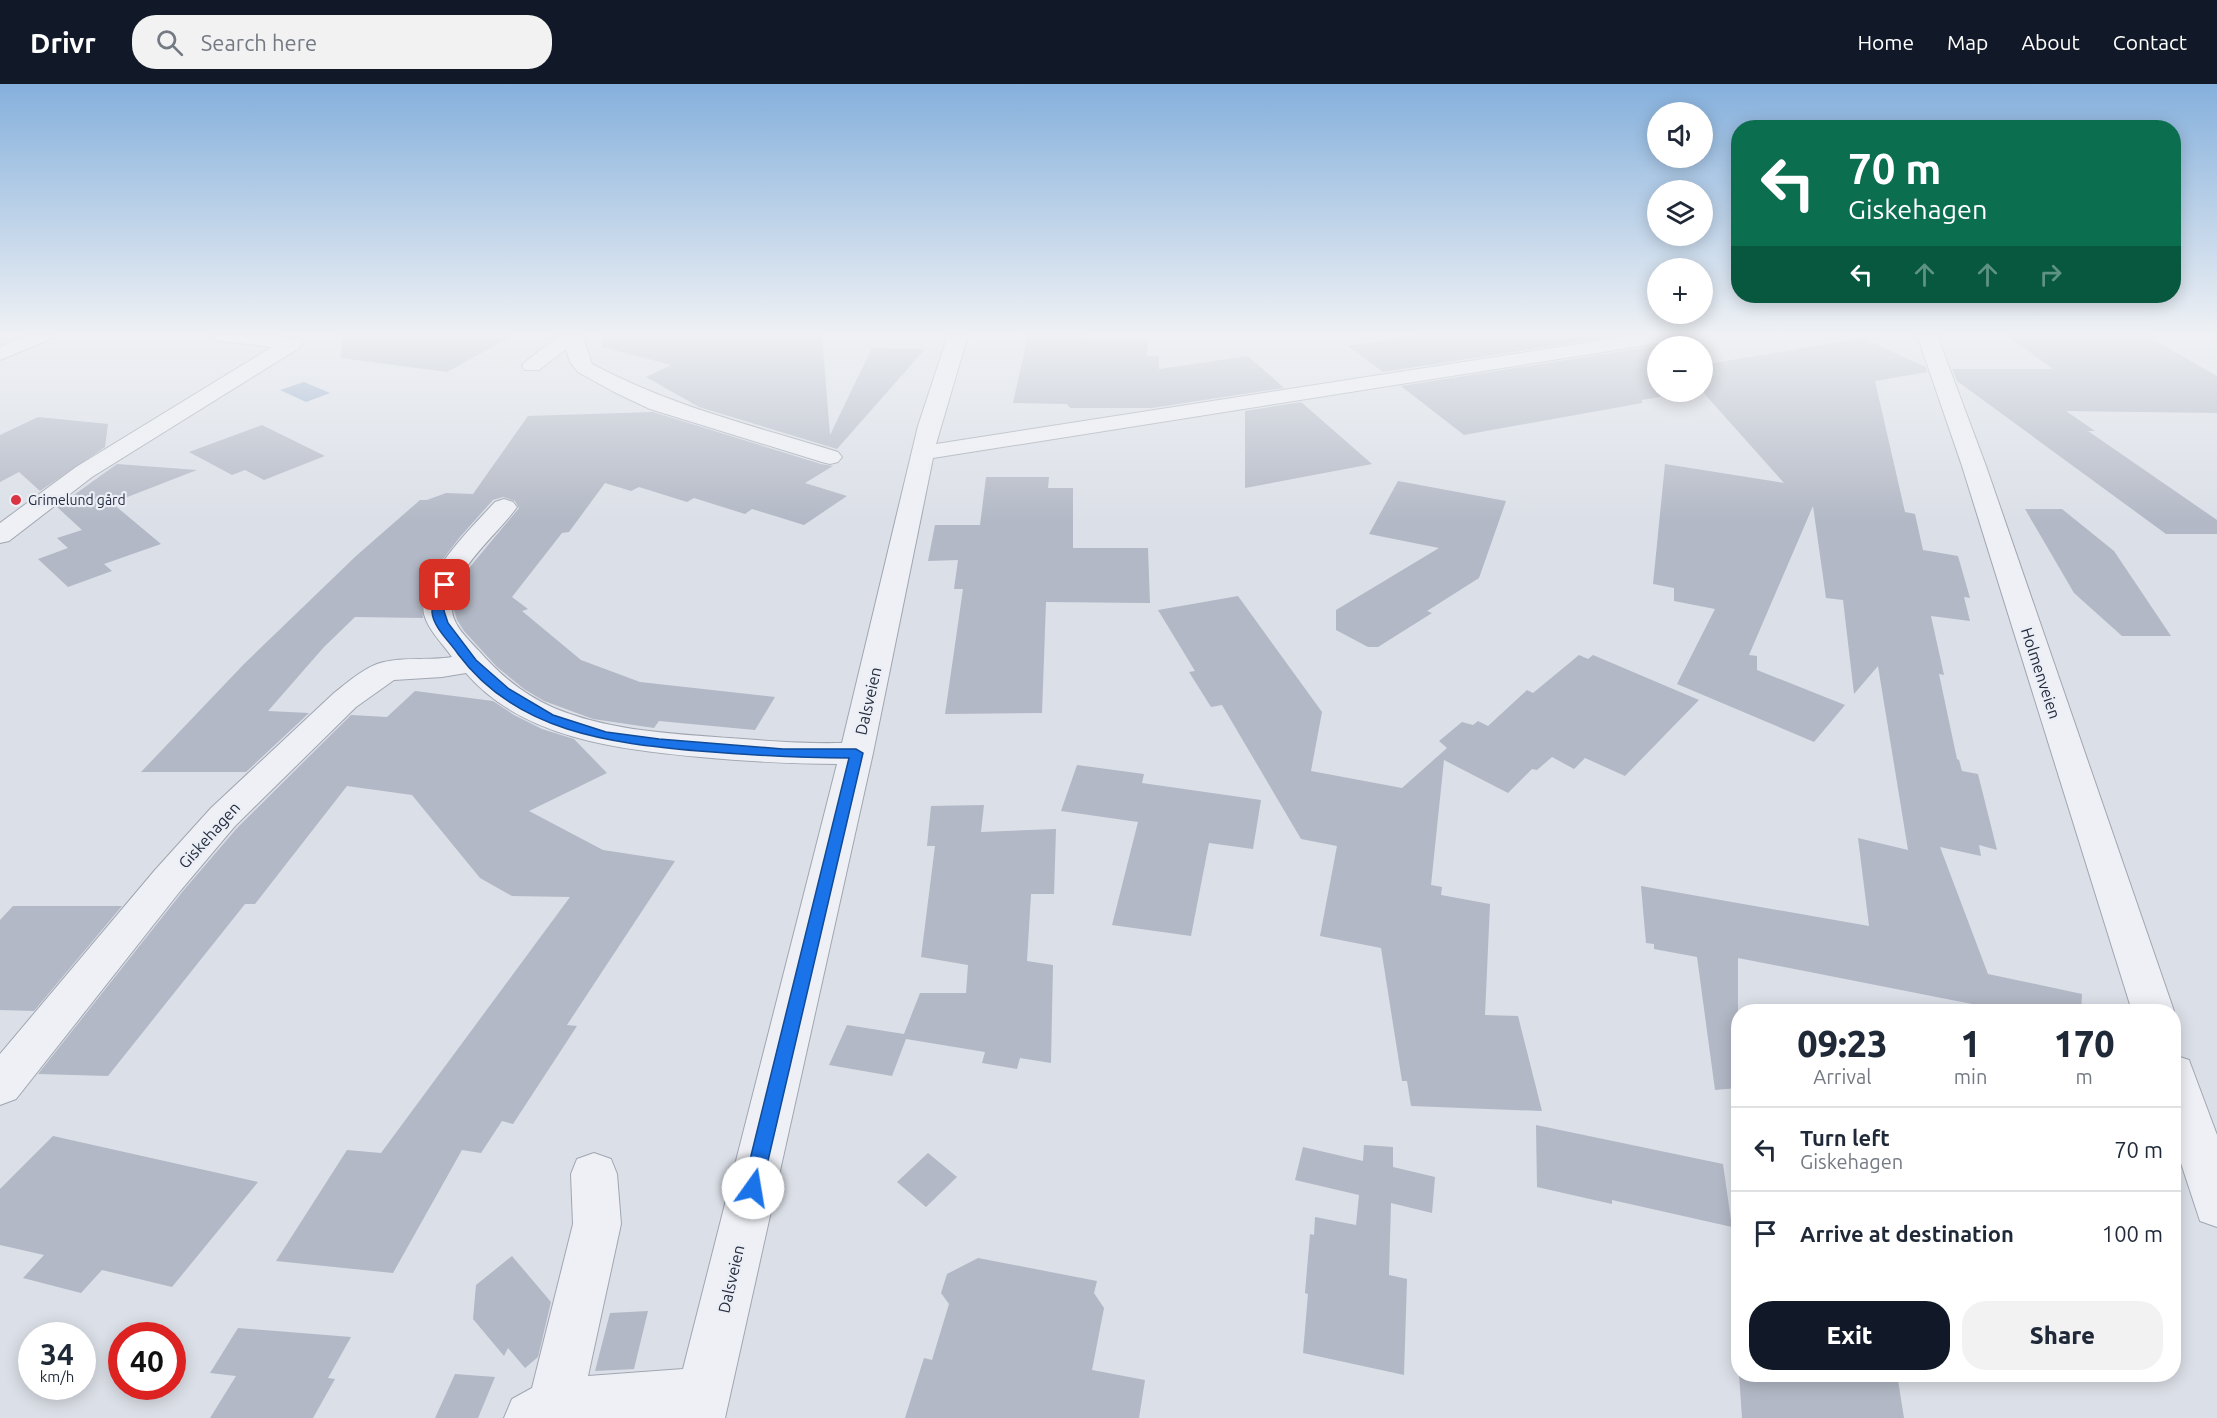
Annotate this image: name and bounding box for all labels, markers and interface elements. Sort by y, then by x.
search box [132,15,552,69]
icon: search [153,26,186,59]
text: Drivr [30,27,96,58]
text: Search here [201,30,317,55]
text: Home [1857,30,1914,54]
text: Map [1947,30,1988,54]
text: About [2021,30,2080,54]
text: Contact [2113,30,2187,54]
map controls [1647,102,1713,402]
button: sound [1647,102,1713,168]
icon: left [1749,144,1827,222]
text: 70 m [1848,145,1942,192]
button: layers [1647,180,1713,246]
text: Giskehagen [1848,194,1987,224]
button: + [1647,258,1713,324]
icon: left [1845,258,1878,291]
icon: ahead [1908,258,1941,291]
icon: ahead [1971,258,2004,291]
icon: right [2034,258,2067,291]
button: − [1647,336,1713,402]
place label: Grimelund gård [28,492,126,508]
marker: Grimelund gård [9,493,23,507]
pin [419,559,470,610]
icon: arrive [428,568,461,601]
street label: Holmenveien [2018,625,2064,721]
street label: Dalsveien [851,665,885,737]
street label: Giskehagen [175,798,243,872]
text: 09:23 [1797,1023,1887,1064]
text: 1 [1960,1023,1981,1064]
text: 170 [2054,1023,2115,1064]
text: Arrival [1813,1065,1872,1088]
text: min [1954,1065,1987,1088]
text: m [2076,1065,2093,1088]
text: Turn left [1800,1125,1890,1150]
icon: left [1749,1133,1782,1166]
text: 70 m [2114,1137,2163,1162]
text: Giskehagen [1800,1150,1903,1173]
position arrow [721,1156,785,1220]
icon: arrive [1749,1217,1782,1250]
text: Arrive at destination [1800,1221,2014,1246]
text: 100 m [2102,1221,2163,1246]
street label: Dalsveien [714,1243,748,1315]
button: Exit [1749,1301,1950,1370]
button: Share [1962,1301,2163,1370]
speed limit sign: 40 [108,1322,186,1400]
text: 34 [40,1337,74,1371]
text: km/h [40,1368,74,1385]

